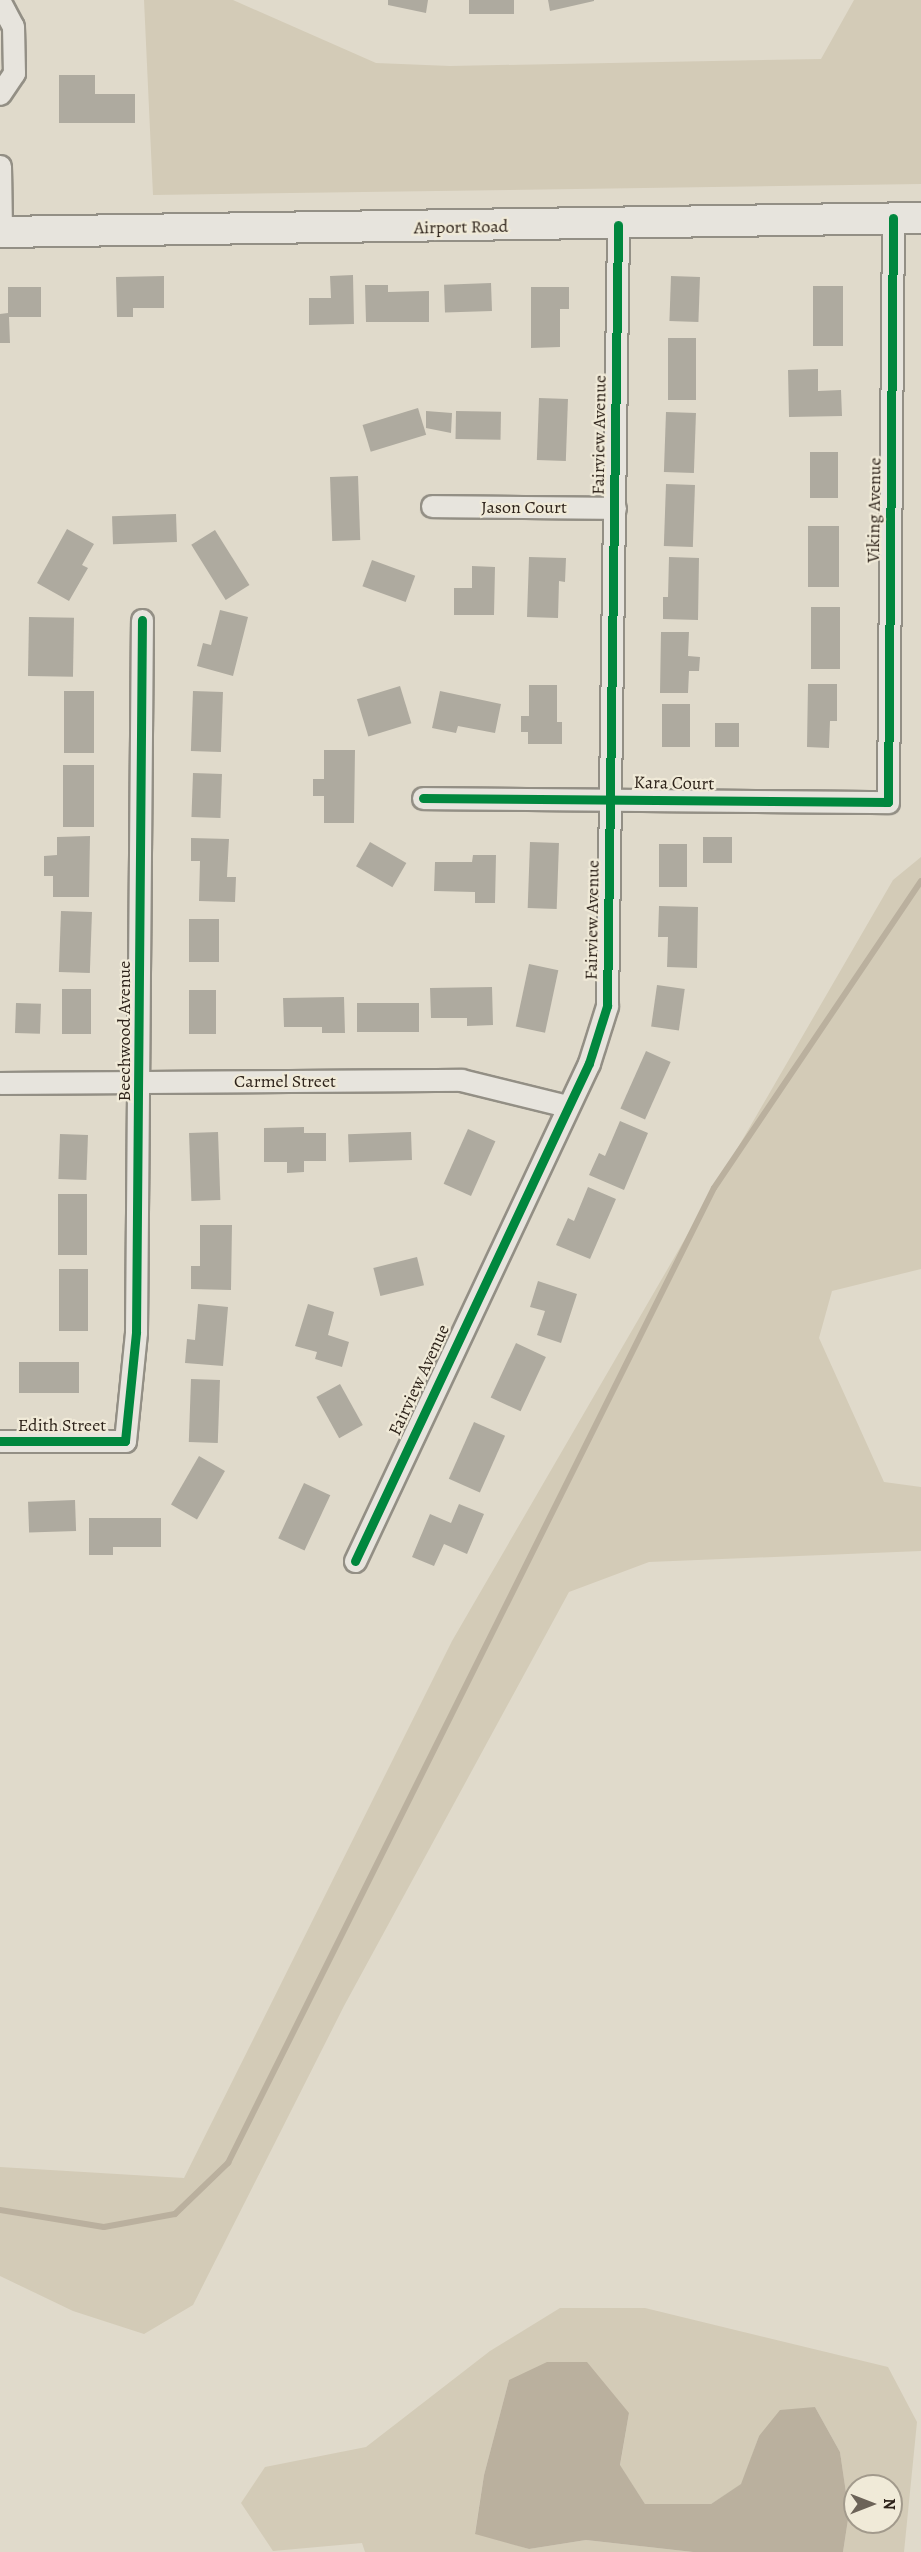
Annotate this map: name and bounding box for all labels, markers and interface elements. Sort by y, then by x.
street label: Airport Road [414,215,508,239]
street label: Fairview Avenue [587,375,611,495]
street label: Viking Avenue [862,457,886,563]
street label: Jason Court [481,496,567,518]
street label: Kara Court [634,771,714,795]
street label: Fairview Avenue [580,860,604,980]
street label: Beechwood Avenue [113,961,135,1101]
street label: Carmel Street [234,1070,336,1092]
street label: Fairview Avenue [384,1321,454,1439]
street label: Edith Street [18,1414,106,1436]
north arrow [843,2474,903,2534]
text: N [878,2498,900,2510]

